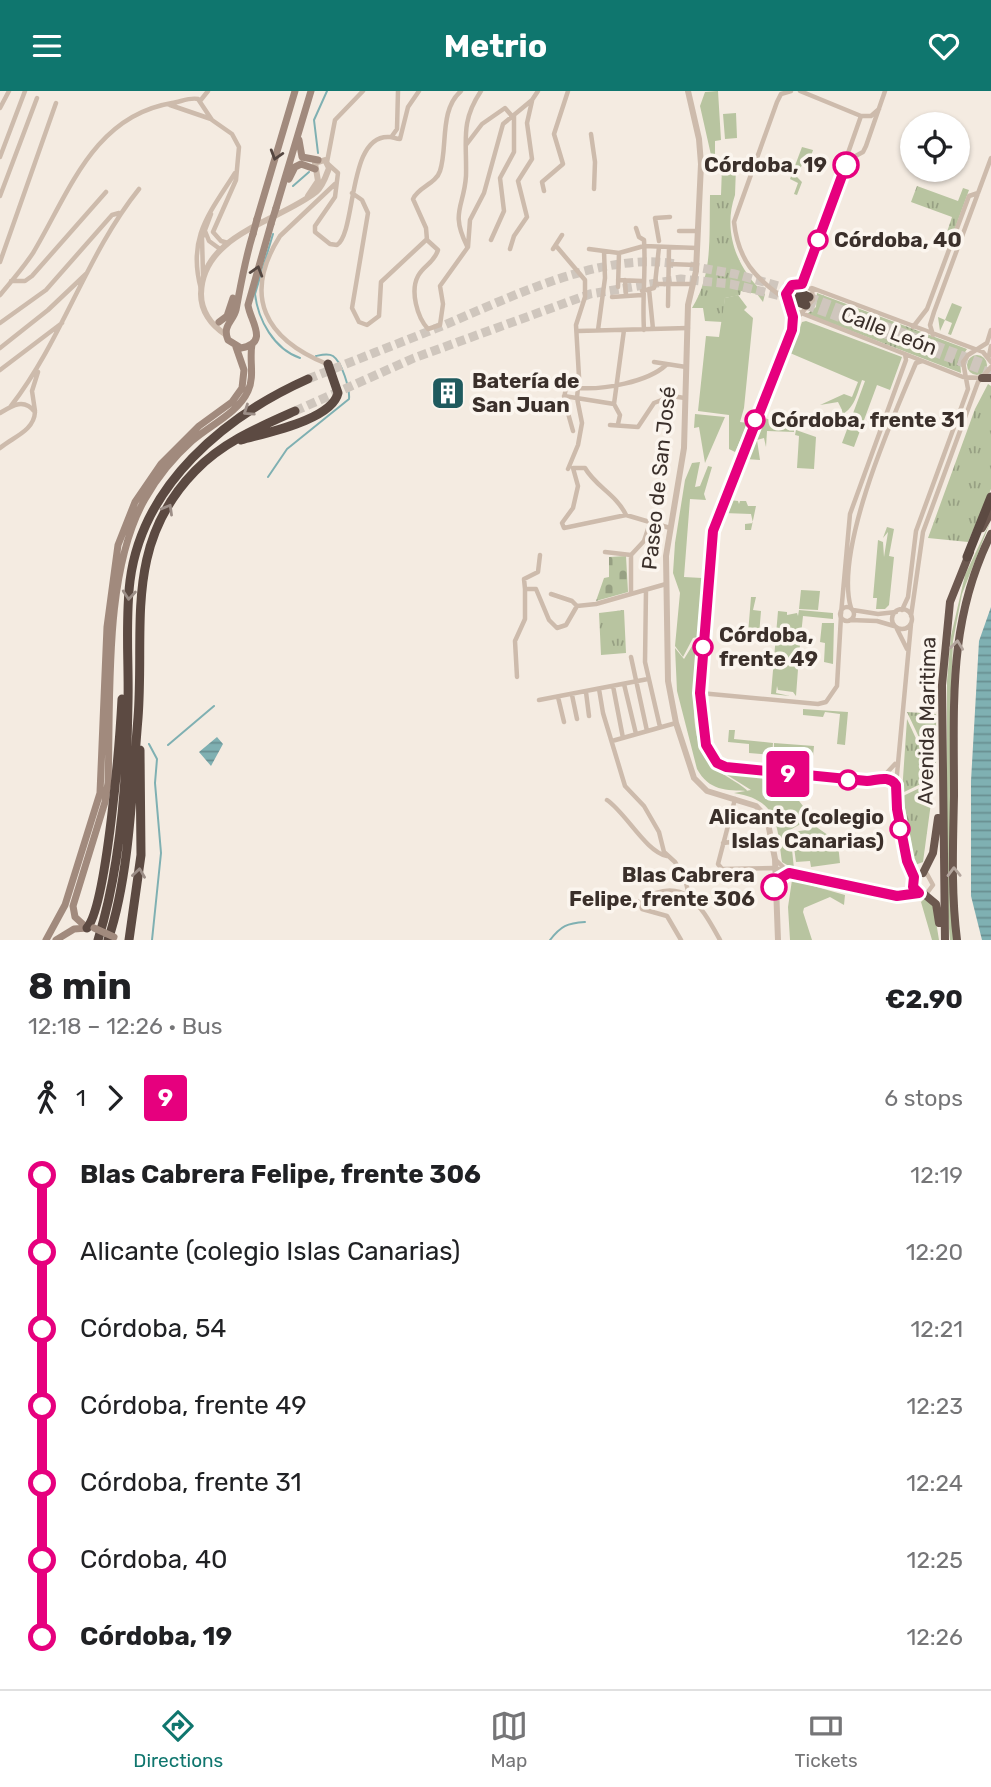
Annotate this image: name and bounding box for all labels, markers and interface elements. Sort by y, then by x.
icon: menu [28,27,66,65]
text: Metrio [444,27,547,65]
icon: heart [925,27,963,65]
map controls [900,112,970,182]
button: locate [900,112,970,182]
one-way arrow [270,149,285,161]
place label: Córdoba, 19 [704,152,827,177]
marker: Córdoba, 19 [833,152,859,178]
place label: Córdoba, 40 [834,227,962,252]
marker: Córdoba, 40 [808,230,828,250]
one-way arrow [249,265,263,277]
street label: Calle León [838,301,941,360]
place label: Batería de San Juan [472,368,580,417]
building icon: Batería de San Juan [429,374,467,412]
street label: Paseo de San José [636,385,681,571]
one-way arrow [243,403,256,415]
place label: Córdoba, frente 31 [771,407,965,432]
marker: Córdoba, frente 31 [745,410,765,430]
one-way arrow [160,503,173,516]
one-way arrow [122,590,137,601]
place label: Córdoba, frente 49 [719,622,818,671]
marker: Córdoba, frente 49 [693,637,713,657]
street label: Avenida Maritima [913,637,940,805]
one-way arrow [949,639,964,650]
line badge: 9 [765,751,811,797]
text: 9 [780,760,796,788]
unlabelled marker [838,770,858,790]
place label: Alicante (colegio Islas Canarias) [709,804,884,853]
marker: Alicante (colegio Islas Canarias) [890,819,910,839]
place label: Blas Cabrera Felipe, frente 306 [569,862,755,911]
one-way arrow [946,866,962,877]
one-way arrow [131,867,146,878]
marker: Blas Cabrera Felipe, frente 306 [761,874,787,900]
text: 8 min [28,963,132,1009]
text: €2.90 [885,984,963,1015]
text: 12:18 – 12:26 · Bus [28,1012,223,1040]
icon: walk [28,1079,66,1117]
icon: forward [96,1079,134,1117]
text: 1 [76,1084,86,1112]
text: 9 [158,1084,173,1112]
text: 6 stops [884,1084,963,1112]
text: Blas Cabrera Felipe, frente 306 [80,1159,481,1190]
text: 12:19 [910,1161,963,1189]
text: Alicante (colegio Islas Canarias) [80,1236,460,1267]
text: 12:20 [906,1238,963,1266]
text: Córdoba, 54 [80,1313,227,1344]
text: 12:21 [910,1315,963,1343]
text: Córdoba, frente 49 [80,1390,307,1421]
text: 12:23 [906,1392,963,1420]
text: Córdoba, frente 31 [80,1467,302,1498]
text: 12:24 [906,1469,963,1497]
text: Córdoba, 40 [80,1544,228,1575]
text: 12:25 [907,1546,963,1574]
text: Córdoba, 19 [80,1621,232,1652]
text: 12:26 [906,1623,963,1651]
tab: Directions [133,1707,223,1772]
tab: Map [490,1707,528,1772]
tab: Tickets [795,1707,858,1772]

